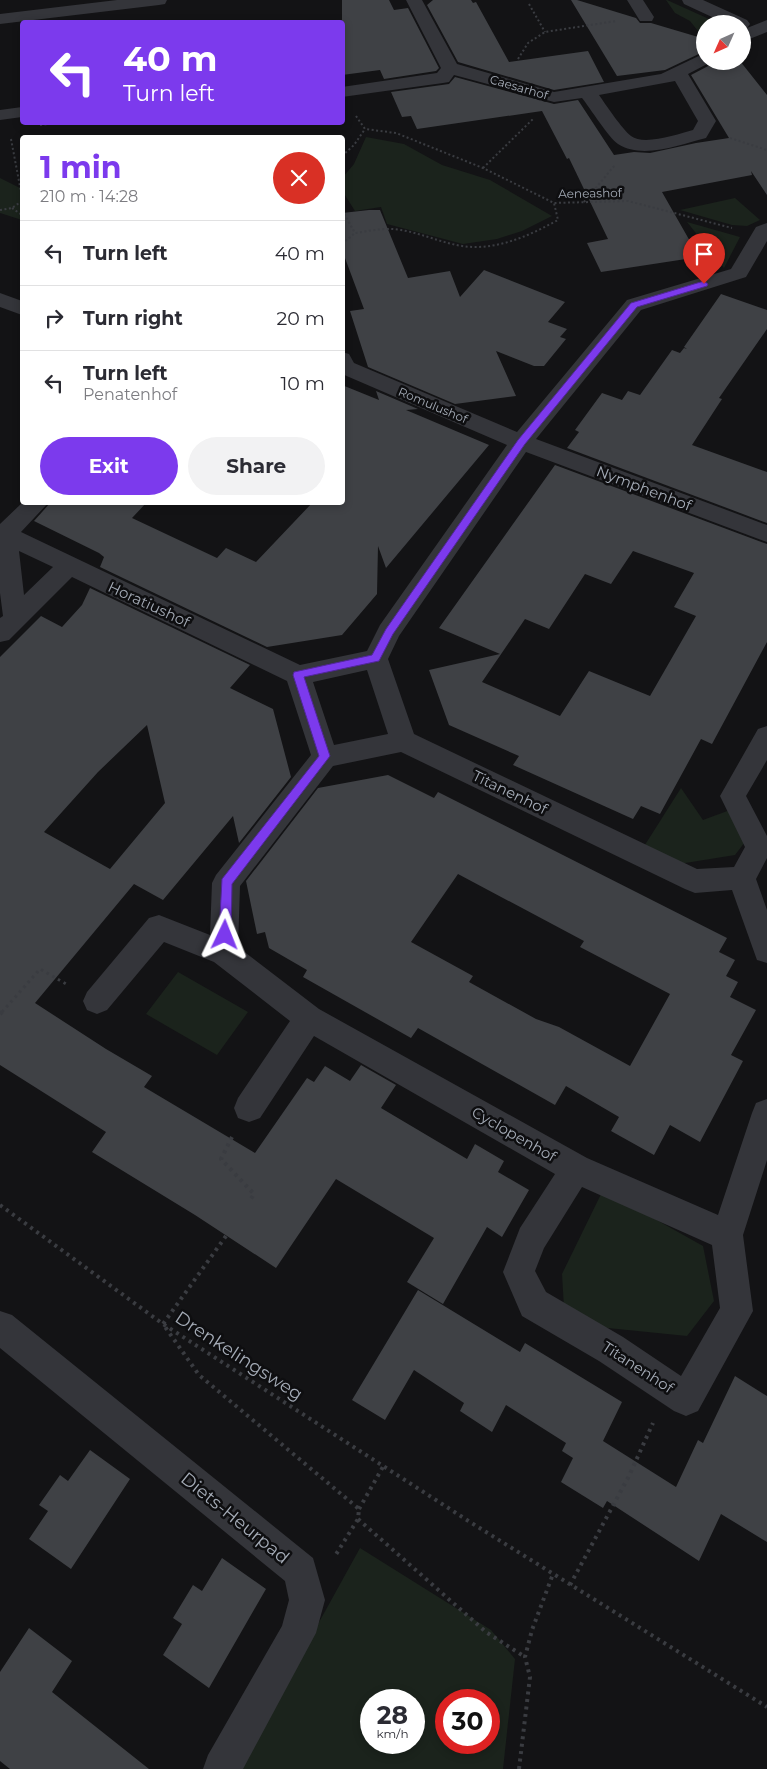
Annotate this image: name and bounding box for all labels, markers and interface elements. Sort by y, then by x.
north arrow [696,15,751,70]
map controls [696,15,751,70]
text: 40 m [123,37,218,80]
icon: left [40,40,105,105]
street label: Caesarhof [488,72,551,103]
text: Turn left [123,80,215,107]
text: 1 min [40,149,121,186]
button: close [273,152,325,204]
street label: Aeneashof [558,185,623,201]
text: 210 m · 14:28 [40,187,138,206]
pin [683,233,725,284]
icon: left [40,239,68,267]
icon: arrive [690,240,718,268]
text: Turn left [83,242,168,265]
text: 40 m [275,242,325,265]
icon: right [40,304,68,332]
text: Turn right [83,307,183,330]
text: 20 m [277,307,325,330]
text: Turn left [83,362,168,385]
icon: left [40,369,68,397]
text: 10 m [280,372,325,395]
street label: Romulushof [396,384,471,427]
text: Penatenhof [83,385,177,404]
button: Exit [40,437,178,495]
button: Share [188,437,325,495]
street label: Nymphenhof [594,461,695,515]
street label: Horatiushof [105,577,194,632]
street label: Titanenhof [469,766,551,819]
position arrow [198,908,250,960]
street label: Cyclopenhof [468,1102,560,1166]
street label: Drenkelingsweg [171,1307,307,1405]
street label: Titanenhof [599,1337,678,1398]
street label: Diets-Heurpad [176,1468,294,1568]
speed limit sign: 30 [435,1689,500,1754]
text: 28 [377,1700,408,1730]
text: km/h [376,1726,409,1741]

